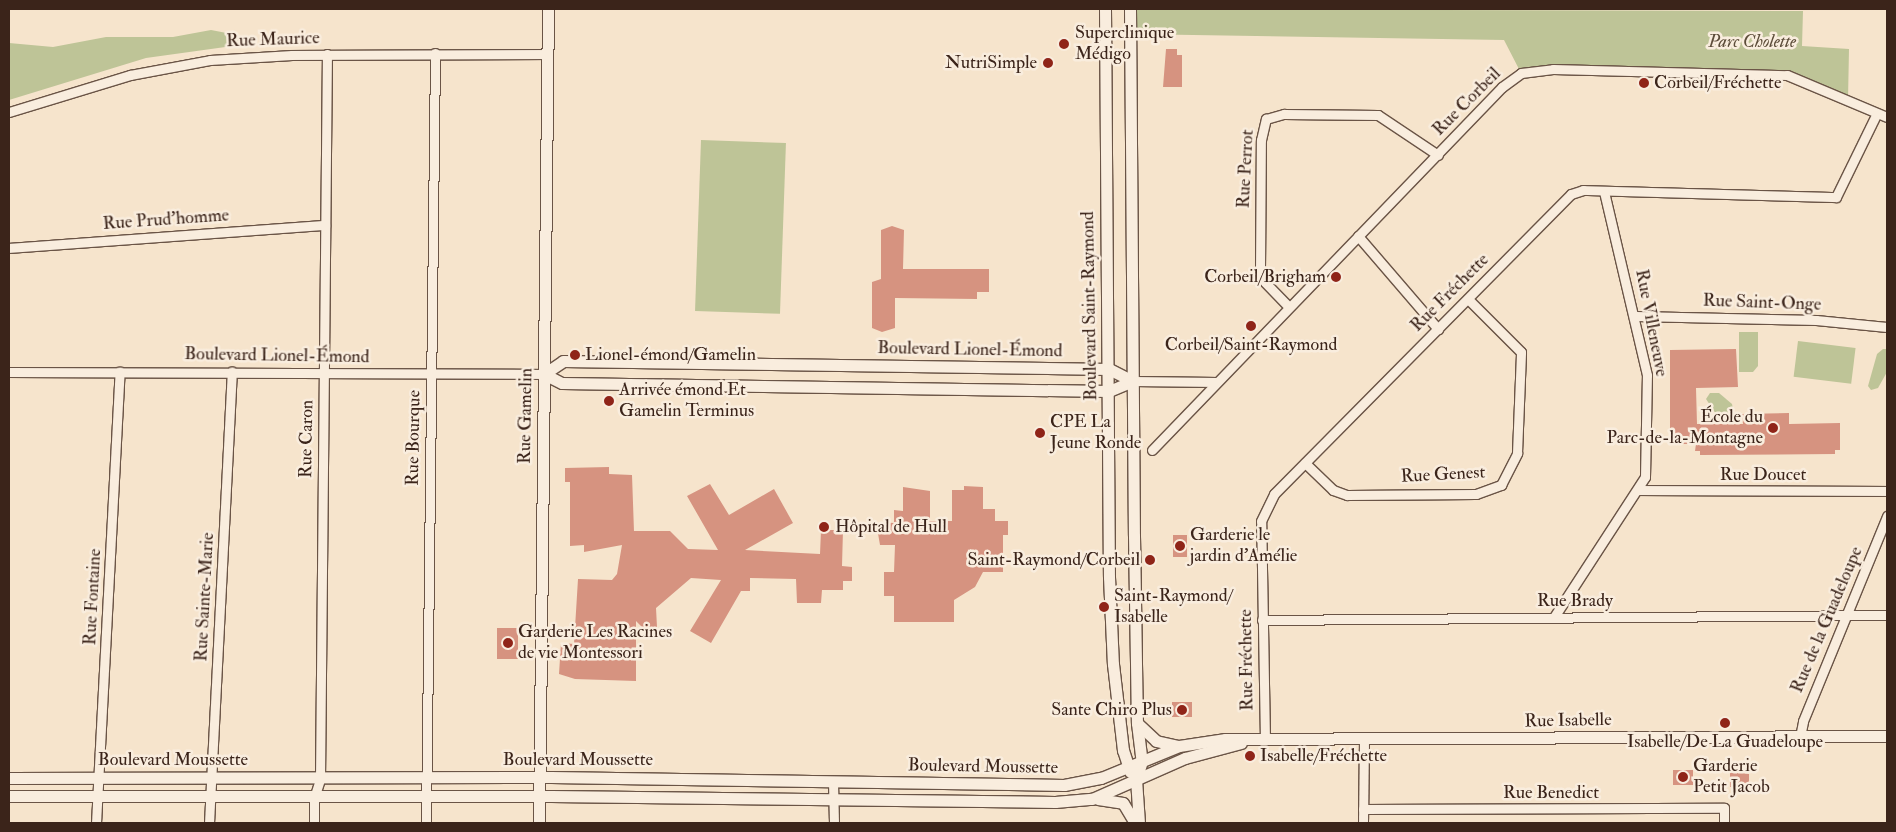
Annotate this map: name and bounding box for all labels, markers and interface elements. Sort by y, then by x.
place label: Superclinique Médigo [1075,23,1174,66]
street label: Rue Maurice [226,28,320,52]
park label: Parc Cholette [1708,31,1796,53]
marker: Superclinique Médigo [1057,37,1071,51]
place label: NutriSimple [945,52,1037,74]
marker: NutriSimple [1041,56,1055,70]
street label: Rue Corbeil [1428,63,1506,141]
place label: Corbeil/Fréchette [1654,72,1781,94]
marker: Corbeil/Fréchette [1638,77,1650,89]
street label: Rue Perrot [1233,129,1259,209]
street label: Rue Prud'homme [102,205,230,235]
street label: Boulevard Saint-Raymond [1078,211,1102,401]
street label: Rue Fréchette [1406,249,1494,337]
place label: Corbeil/Brigham [1204,266,1326,288]
street label: Rue Villeneuve [1630,268,1672,378]
marker: Corbeil/Brigham [1330,271,1342,283]
street label: Rue Saint-Onge [1702,290,1822,316]
marker: Corbeil/Saint-Raymond [1245,320,1257,332]
place label: Corbeil/Saint-Raymond [1165,334,1337,356]
street label: Boulevard Lionel-Émond [877,338,1063,362]
street label: Boulevard Lionel-Émond [184,344,370,368]
place label: Lionel-émond/Gamelin [585,344,756,366]
marker: Lionel-émond/Gamelin [569,349,581,361]
street label: Rue Gamelin [514,368,538,464]
place label: Arrivée émond Et Gamelin Terminus [619,380,754,422]
street label: Rue Bourque [402,390,426,486]
marker: Arrivée émond Et Gamelin Terminus [603,395,615,407]
street label: Rue Caron [296,400,318,478]
place label: École du Parc-de-la-Montagne [1607,407,1763,449]
place label: CPE La Jeune Ronde [1050,412,1141,454]
marker: École du Parc-de-la-Montagne [1767,422,1779,434]
marker: CPE La Jeune Ronde [1034,427,1046,439]
street label: Rue Genest [1400,462,1486,488]
street label: Rue Doucet [1720,464,1806,486]
place label: Hôpital de Hull [835,516,947,538]
marker: Hôpital de Hull [817,520,831,534]
place label: Garderie le jardin d'Amélie [1190,525,1297,568]
street label: Rue Sainte-Marie [191,532,219,662]
marker: Garderie le jardin d'Amélie [1174,540,1186,552]
street label: Rue de la Guadeloupe [1786,544,1868,696]
street label: Rue Fontaine [80,548,106,646]
place label: Saint-Raymond/Corbeil [968,549,1140,571]
marker: Saint-Raymond/Corbeil [1144,554,1156,566]
place label: Saint-Raymond/ Isabelle [1114,586,1232,628]
street label: Rue Brady [1537,590,1613,612]
marker: Saint-Raymond/ Isabelle [1098,601,1110,613]
street label: Rue Fréchette [1235,609,1259,711]
place label: Garderie Les Racines de vie Montessori [518,622,672,664]
marker: Garderie Les Racines de vie Montessori [502,637,514,649]
place label: Sante Chiro Plus [1051,699,1172,721]
marker: Sante Chiro Plus [1176,704,1188,716]
street label: Rue Isabelle [1524,709,1612,733]
marker: Isabelle/De La Guadeloupe [1719,717,1731,729]
place label: Isabelle/De La Guadeloupe [1627,731,1823,753]
place label: Isabelle/Fréchette [1260,745,1387,767]
street label: Boulevard Moussette [98,749,248,771]
street label: Boulevard Moussette [503,749,653,771]
marker: Isabelle/Fréchette [1244,750,1256,762]
street label: Boulevard Moussette [908,755,1058,779]
place label: Garderie Petit Jacob [1693,756,1770,799]
marker: Garderie Petit Jacob [1677,771,1689,783]
street label: Rue Benedict [1503,782,1599,804]

